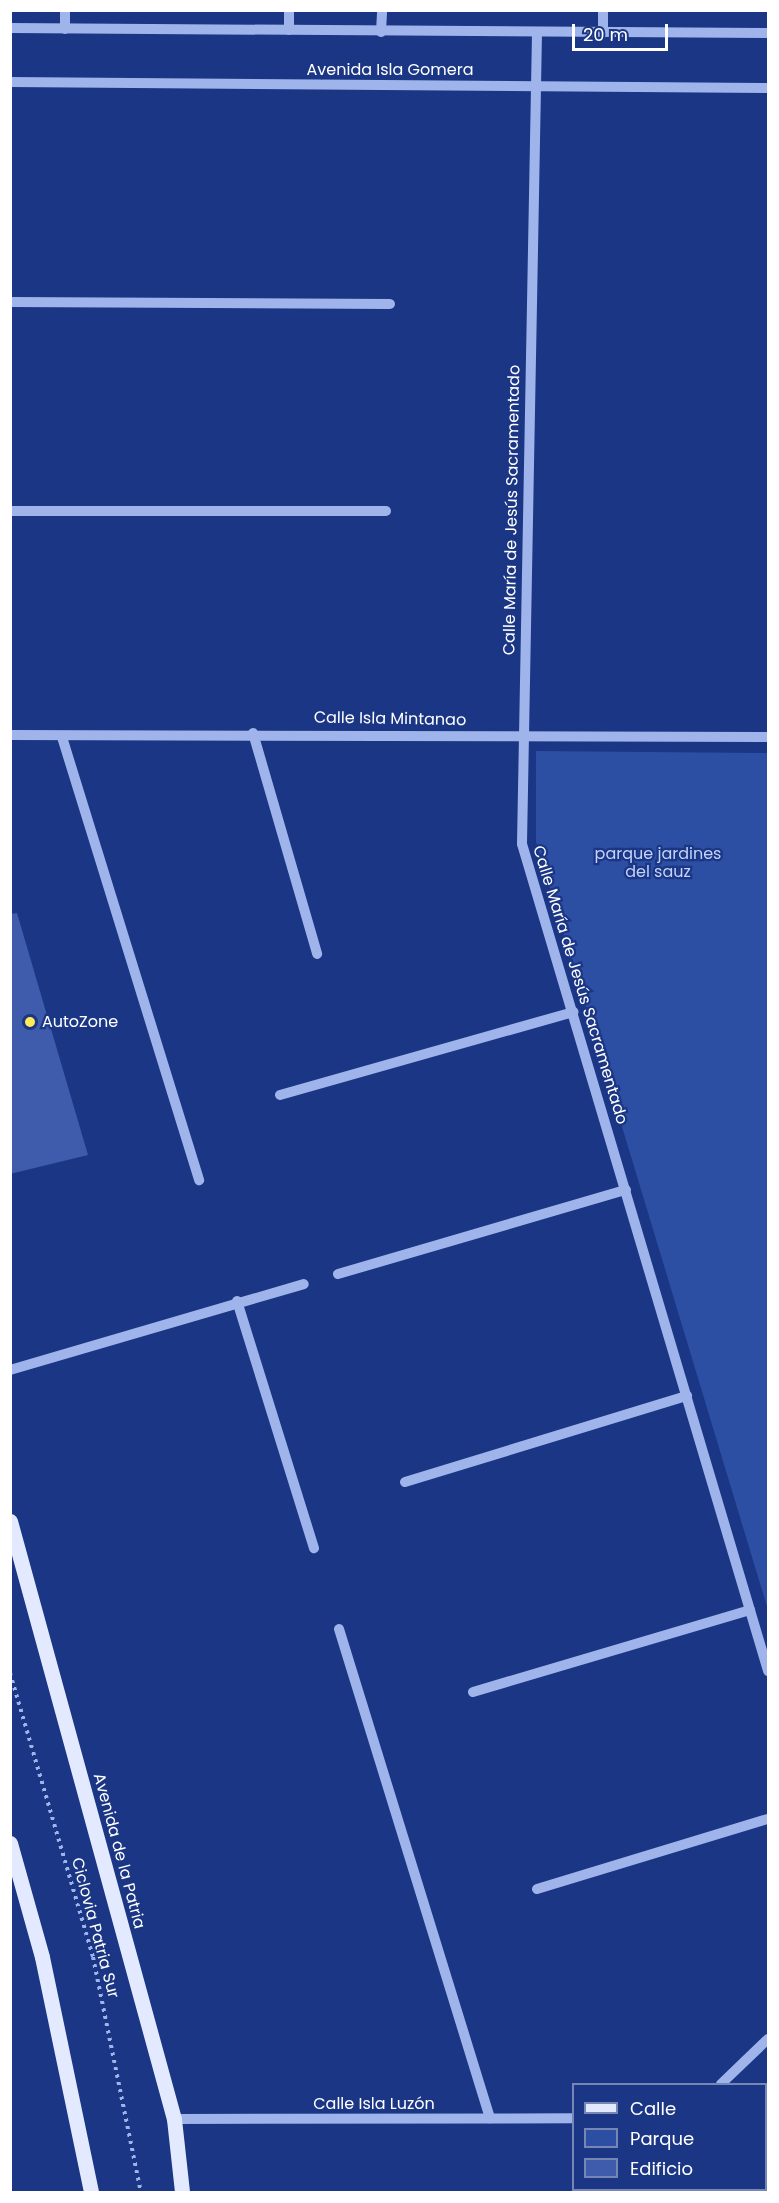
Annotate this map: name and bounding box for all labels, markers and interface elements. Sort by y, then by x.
scale bar [575,12,671,50]
text: 20 m [583,22,628,47]
street label: Avenida Isla Gomera [307,60,473,80]
street label: Calle María de Jesús Sacramentado [500,365,524,655]
street label: Calle Isla Mintanao [314,708,466,730]
street label: Calle María de Jesús Sacramentado [528,843,632,1127]
park label: parque jardines del sauz [595,844,721,882]
place label: AutoZone [42,1012,118,1032]
marker: AutoZone [23,1015,37,1029]
street label: Avenida de la Patria [89,1771,149,1931]
street label: Ciclovia Patria Sur [67,1856,123,2000]
legend [572,2083,767,2191]
street label: Calle Isla Luzón [313,2094,435,2114]
text: Calle [630,2096,676,2121]
text: Parque [630,2126,694,2151]
text: Edificio [630,2156,693,2181]

